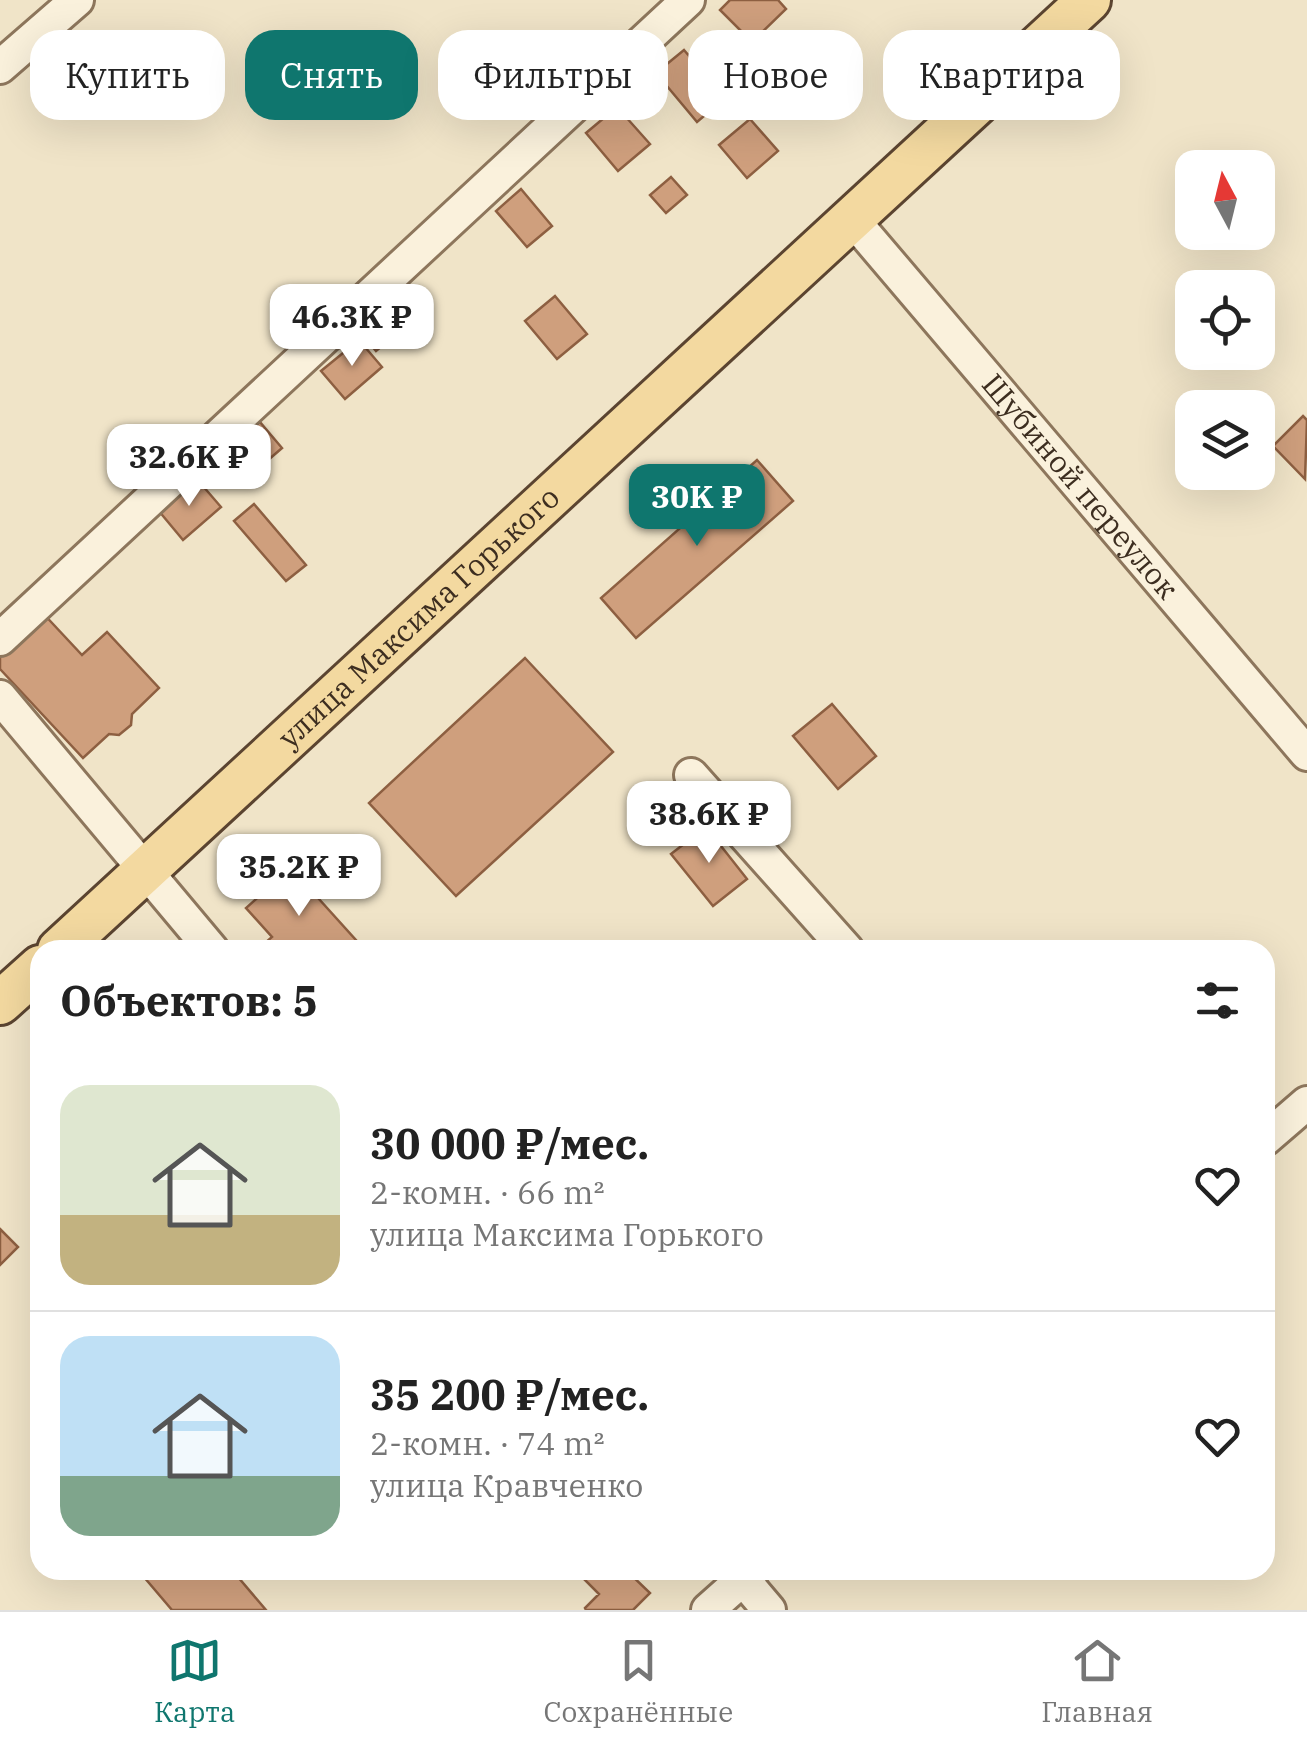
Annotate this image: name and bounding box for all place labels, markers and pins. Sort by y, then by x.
pin: 46.3K ₽ [260,284,444,369]
pin: 32.6K ₽ [97,424,281,509]
pin: 30K ₽ [627,464,767,549]
pin: 38.6K ₽ [617,781,801,866]
pin: 35.2K ₽ [207,834,391,919]

